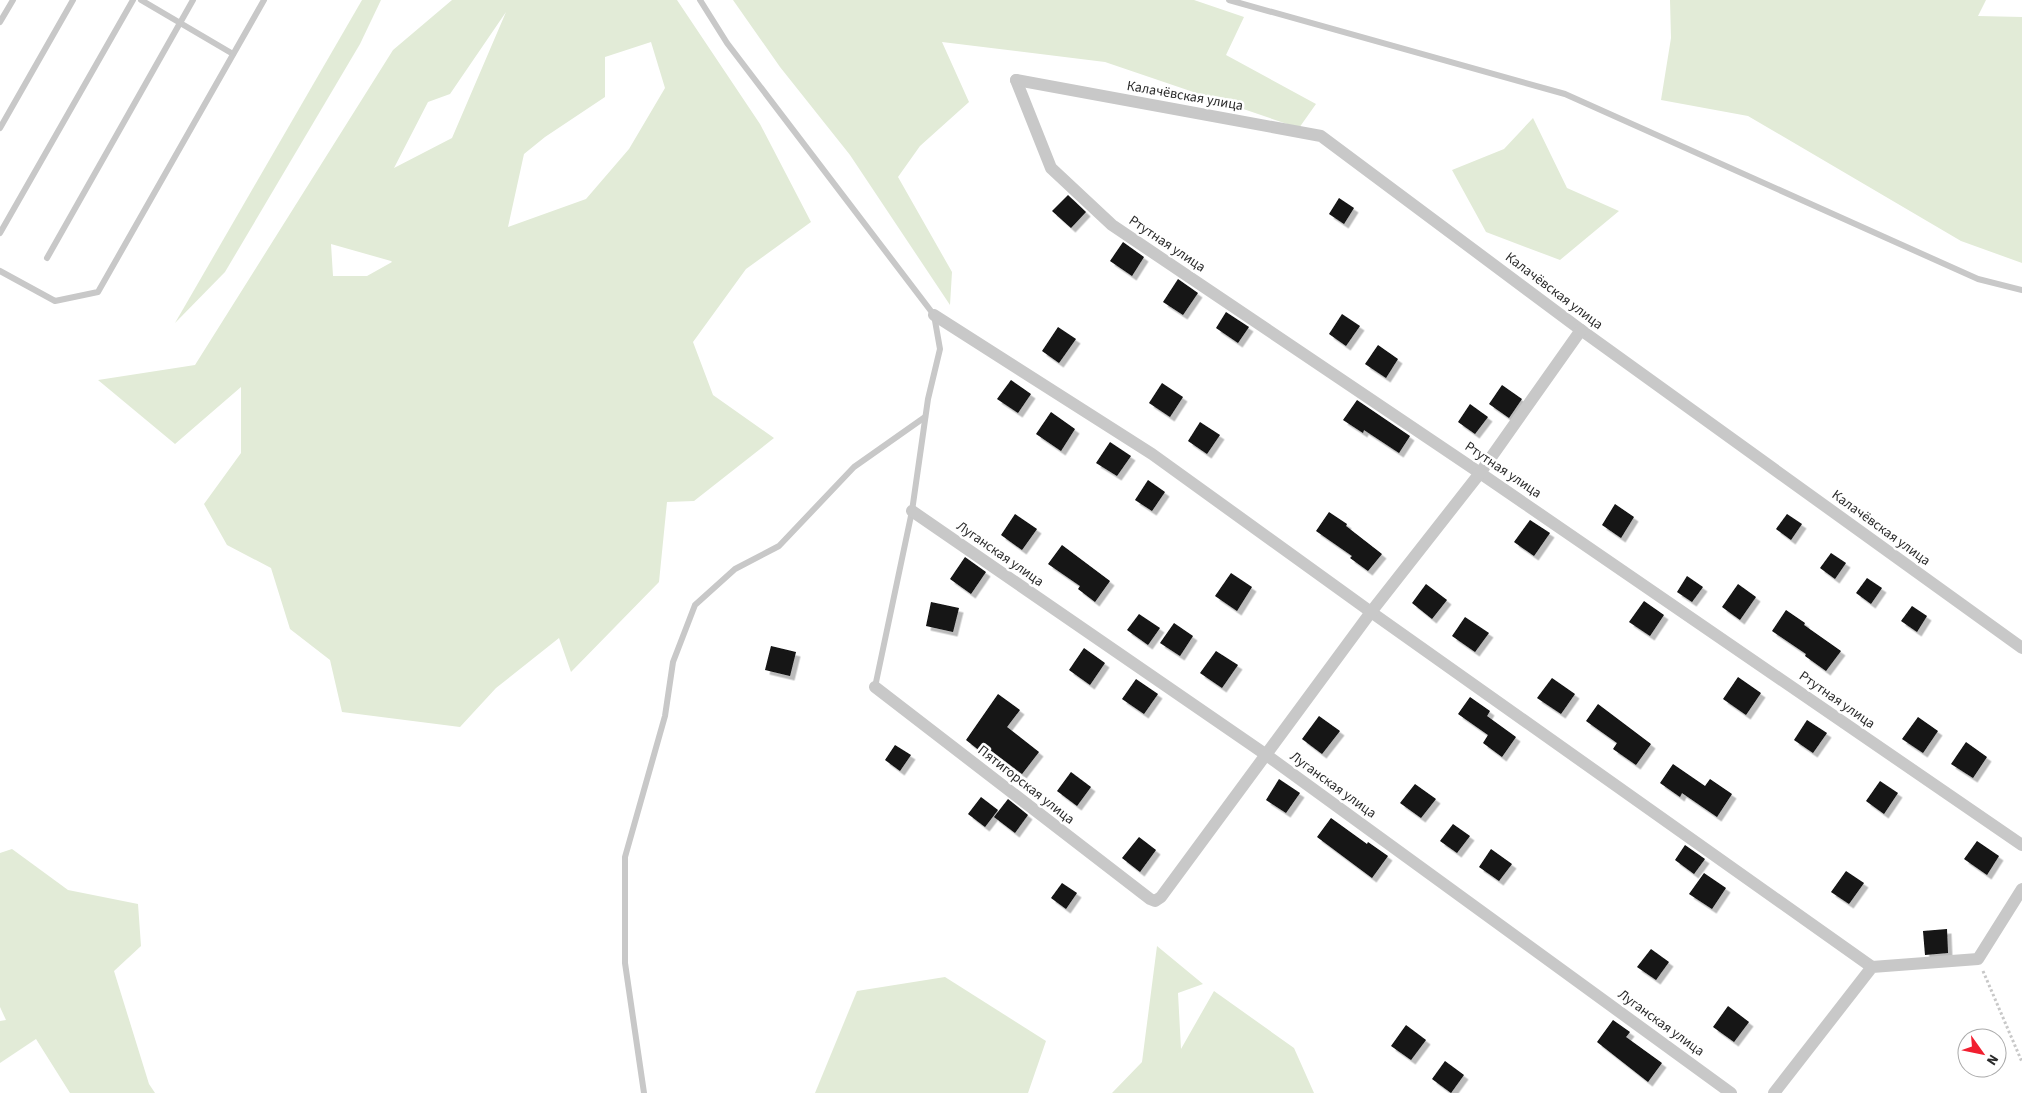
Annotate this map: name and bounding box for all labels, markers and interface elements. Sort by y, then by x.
street label: Калачёвская улица [1125,76,1245,116]
street label: Ртутная улица [1125,211,1209,277]
street label: Калачёвская улица [1501,248,1607,334]
street label: Ртутная улица [1461,437,1545,503]
street label: Калачёвская улица [1827,485,1935,571]
street label: Луганская улица [952,516,1048,592]
street label: Ртутная улица [1795,666,1879,734]
street label: Пятигорская улица [973,741,1079,829]
street label: Луганская улица [1286,747,1380,823]
street label: Луганская улица [1614,985,1708,1061]
north arrow [1957,1028,2007,1078]
text: N [1981,1050,2003,1069]

